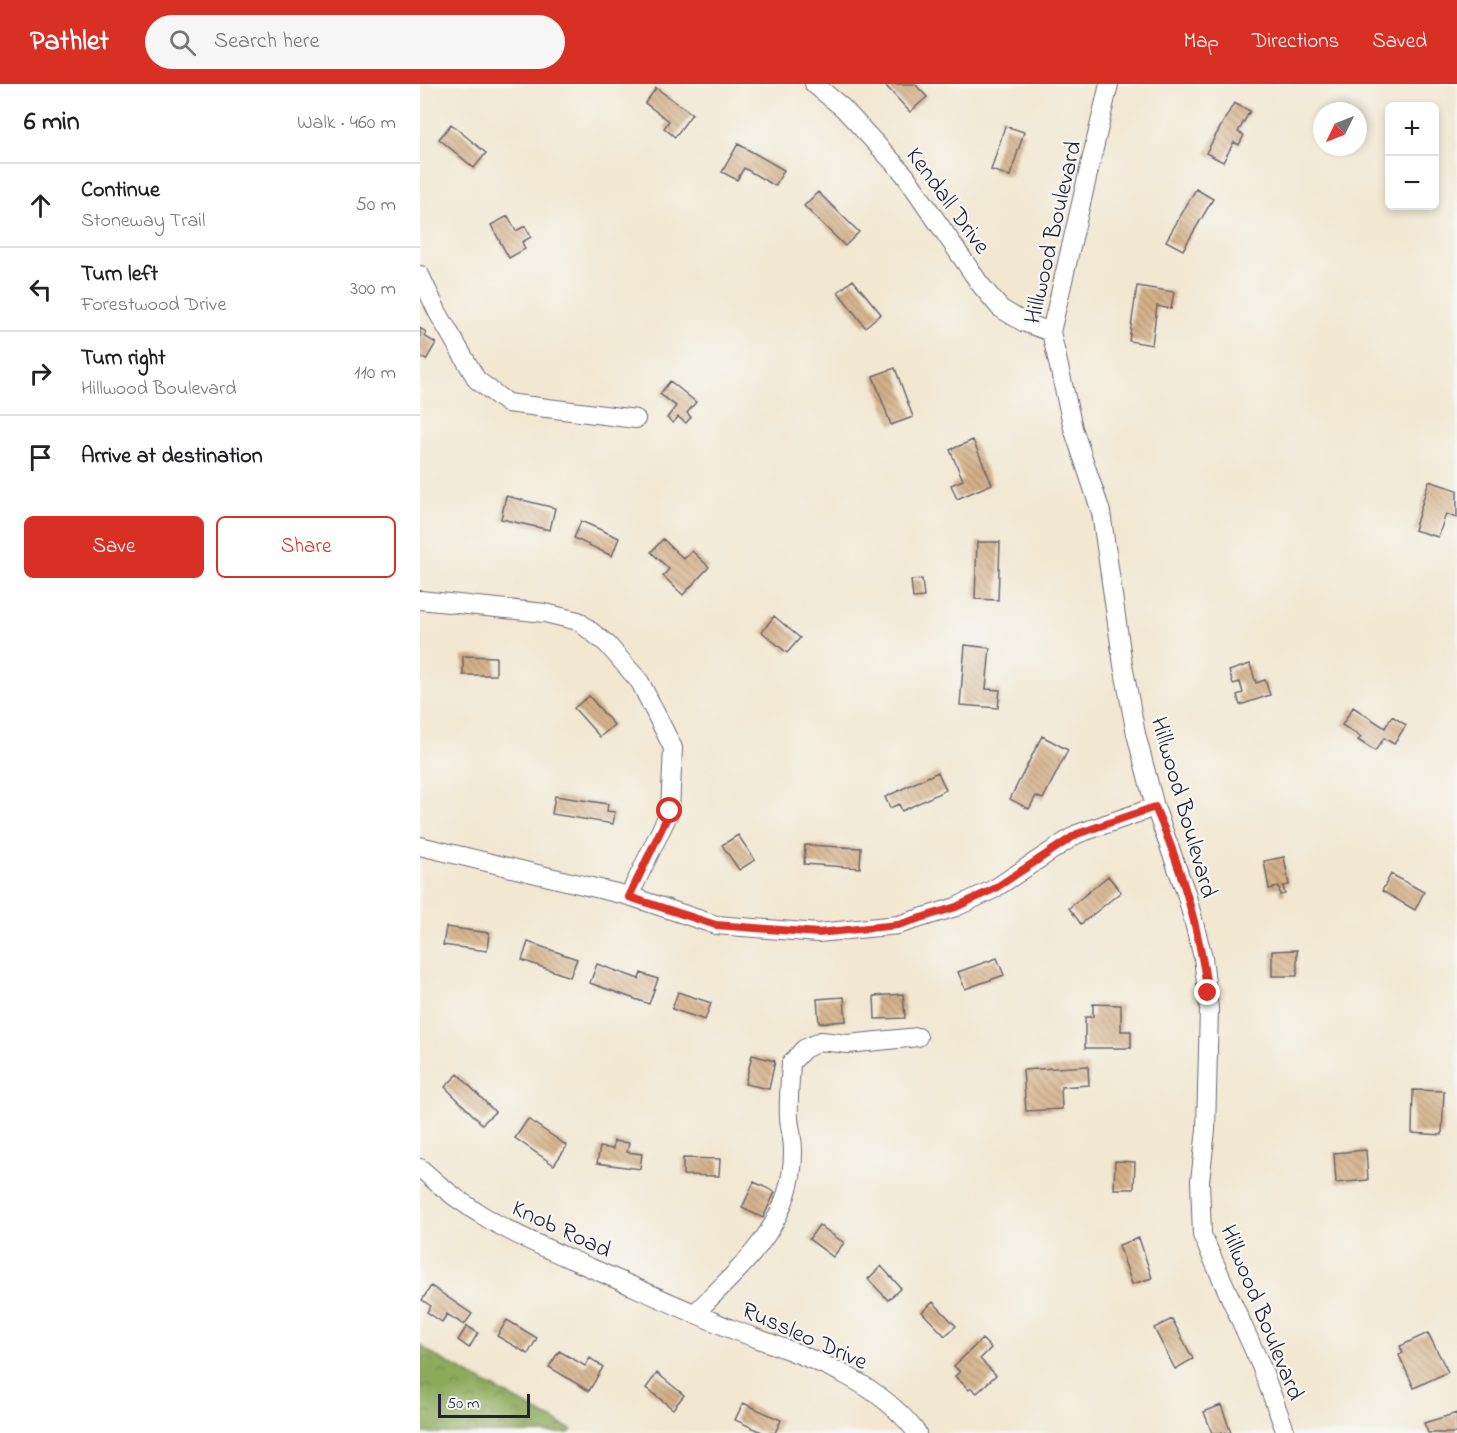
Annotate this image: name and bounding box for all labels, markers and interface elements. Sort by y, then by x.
search box [145,15,565,69]
text: Pathlet [30,22,109,63]
icon: search [166,26,199,59]
text: Search here [214,26,319,58]
text: Map [1183,27,1219,57]
text: Directions [1252,27,1339,57]
text: Saved [1372,27,1427,57]
north arrow [1313,102,1367,156]
map controls [1385,102,1439,210]
button: + [1385,102,1439,156]
text: 6 min [24,104,80,142]
text: Walk · 460 m [297,109,396,138]
street label: Hillwood Boulevard [1016,137,1093,327]
street label: Kendall Drive [896,141,998,262]
button: − [1385,156,1439,210]
text: Continue [81,175,160,207]
icon: ahead [24,189,57,222]
text: 50 m [355,191,396,220]
text: Stoneway Trail [81,207,205,236]
text: Turn left [81,259,158,291]
icon: left [24,273,57,306]
text: 300 m [350,275,396,304]
text: Forestwood Drive [81,291,226,320]
text: Turn right [81,343,166,375]
icon: right [24,357,57,390]
text: 110 m [354,359,396,388]
text: Hillwood Boulevard [81,375,236,404]
icon: arrive [24,441,57,474]
text: Arrive at destination [81,441,263,473]
button: Save [24,516,204,578]
button: Share [216,516,396,578]
street label: Hillwood Boulevard [1140,713,1225,903]
route start [656,797,682,823]
route end [1194,979,1220,1005]
street label: Knob Road [505,1192,617,1269]
street label: Hillwood Boulevard [1210,1220,1312,1406]
street label: Russleo Drive [735,1294,873,1381]
scale bar [438,1391,530,1418]
text: 50 m [447,1392,479,1416]

